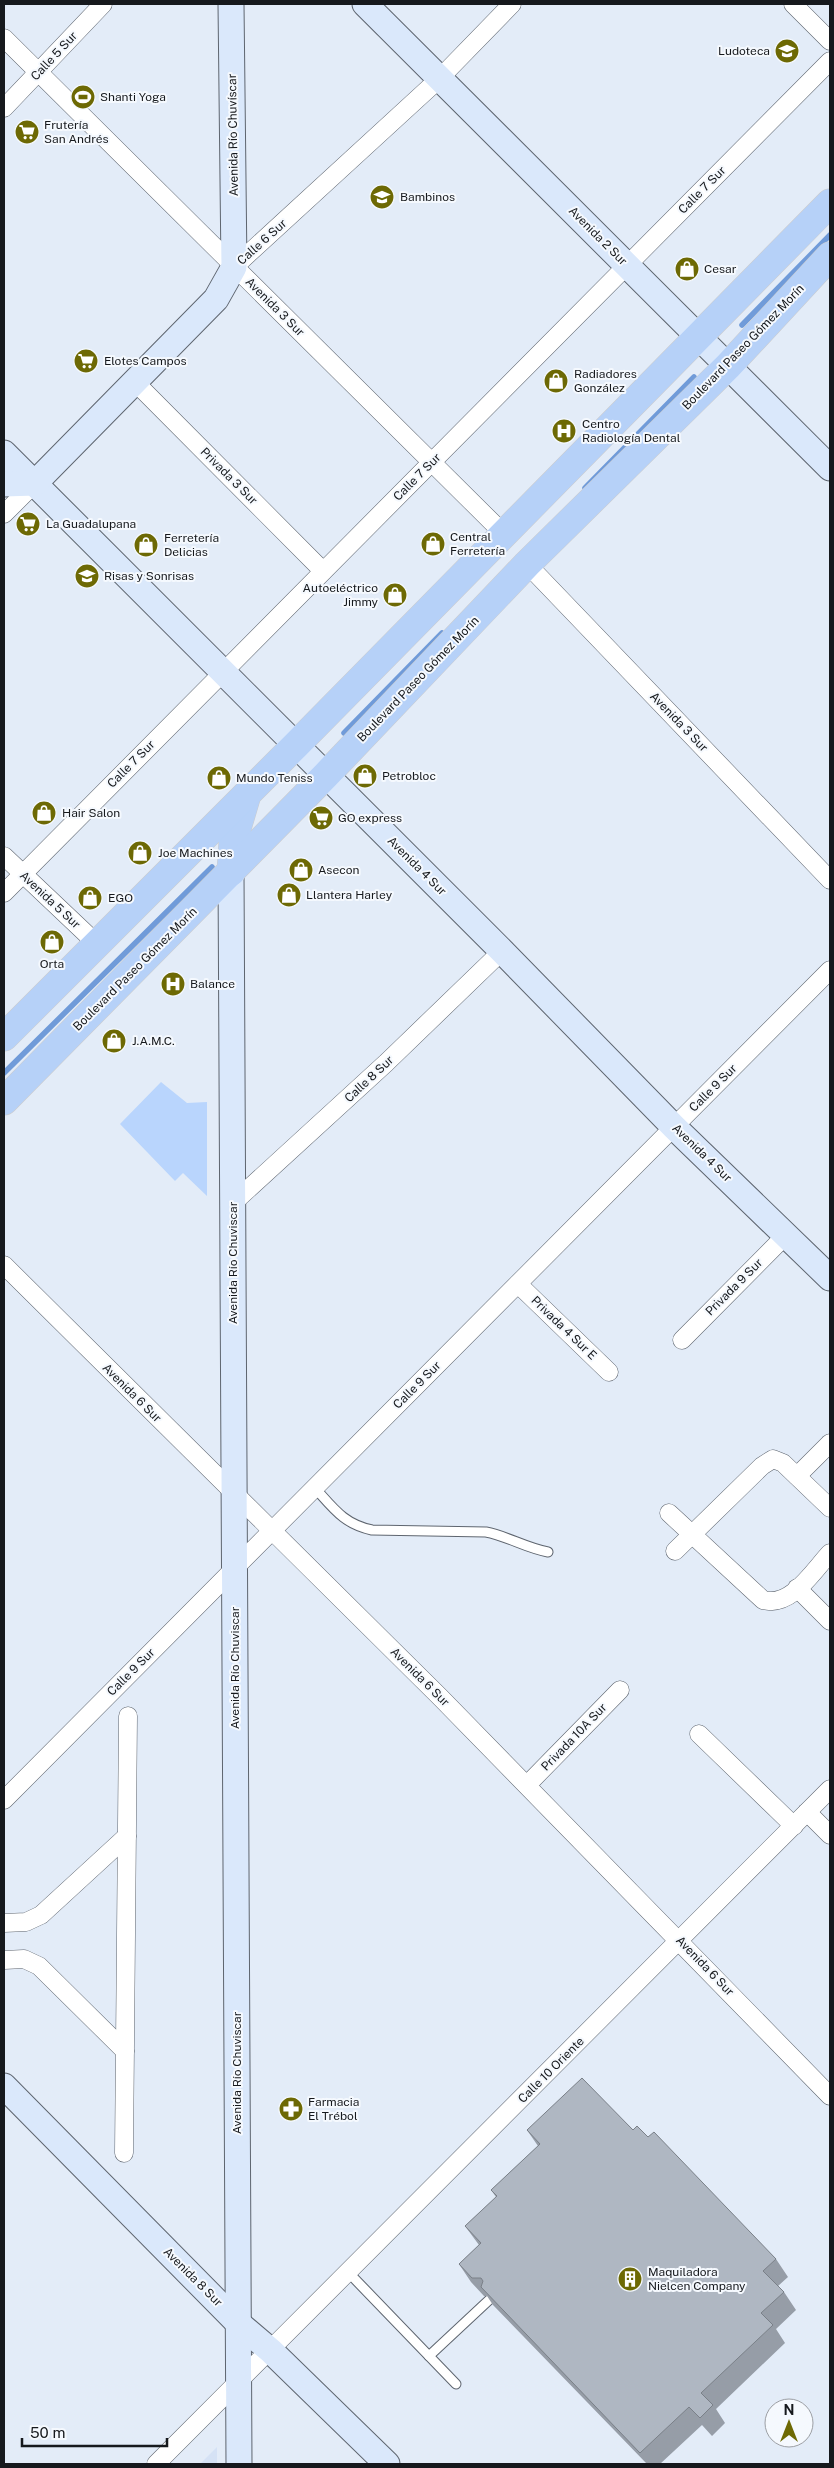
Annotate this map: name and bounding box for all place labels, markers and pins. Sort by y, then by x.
school or university icon: Ludoteca [774,38,800,64]
place label: Ludoteca [718,44,770,58]
sports icon: Shanti Yoga [70,84,96,110]
place label: Shanti Yoga [100,90,166,104]
place label: Frutería San Andrés [44,118,109,146]
supermarket icon: Frutería San Andrés [14,119,40,145]
school or university icon: Bambinos [369,184,395,210]
place label: Bambinos [400,190,455,204]
shop icon: Cesar [674,256,700,282]
place label: Cesar [704,262,737,276]
supermarket icon: Elotes Campos [73,348,99,374]
place label: Elotes Campos [104,354,187,368]
place label: Radiadores González [574,367,637,395]
shop icon: Radiadores González [543,368,569,394]
place label: Centro Radiología Dental [582,417,681,445]
hospital icon: Centro Radiología Dental [551,418,577,444]
supermarket icon: La Guadalupana [15,511,41,537]
place label: La Guadalupana [46,517,136,531]
place label: Central Ferretería [450,530,505,558]
place label: Ferretería Delicias [164,531,219,559]
shop icon: Central Ferretería [420,531,446,557]
shop icon: Ferretería Delicias [133,532,159,558]
school or university icon: Risas y Sonrisas [74,563,100,589]
place label: Risas y Sonrisas [104,569,194,583]
place label: Autoeléctrico Jimmy [303,581,379,609]
shop icon: Autoeléctrico Jimmy [382,582,408,608]
shop icon: Petrobloc [352,763,378,789]
shop icon: Mundo Teniss [206,765,232,791]
place label: Petrobloc [382,769,436,783]
place label: Mundo Teniss [236,771,312,785]
shop icon: Hair Salon [31,800,57,826]
supermarket icon: GO express [308,805,334,831]
place label: Hair Salon [62,806,120,820]
place label: GO express [338,811,402,825]
shop icon: Joe Machines [127,840,153,866]
place label: Joe Machines [158,846,232,860]
shop icon: Asecon [288,857,314,883]
place label: Asecon [318,863,359,877]
shop icon: Llantera Harley [276,882,302,908]
shop icon: EGO [77,885,103,911]
place label: Llantera Harley [306,888,393,902]
place label: EGO [108,891,133,905]
shop icon: Orta [39,929,65,955]
place label: Orta [40,957,64,971]
hospital icon: Balance [160,971,186,997]
place label: Balance [190,977,235,991]
shop icon: J.A.M.C. [101,1028,127,1054]
place label: J.A.M.C. [132,1034,175,1048]
place label: Farmacia El Trébol [308,2095,359,2123]
pharmacy icon: Farmacia El Trébol [278,2096,304,2122]
place label: Maquiladora Nielcen Company [648,2265,746,2293]
building icon: Maquiladora Nielcen Company [617,2266,643,2292]

